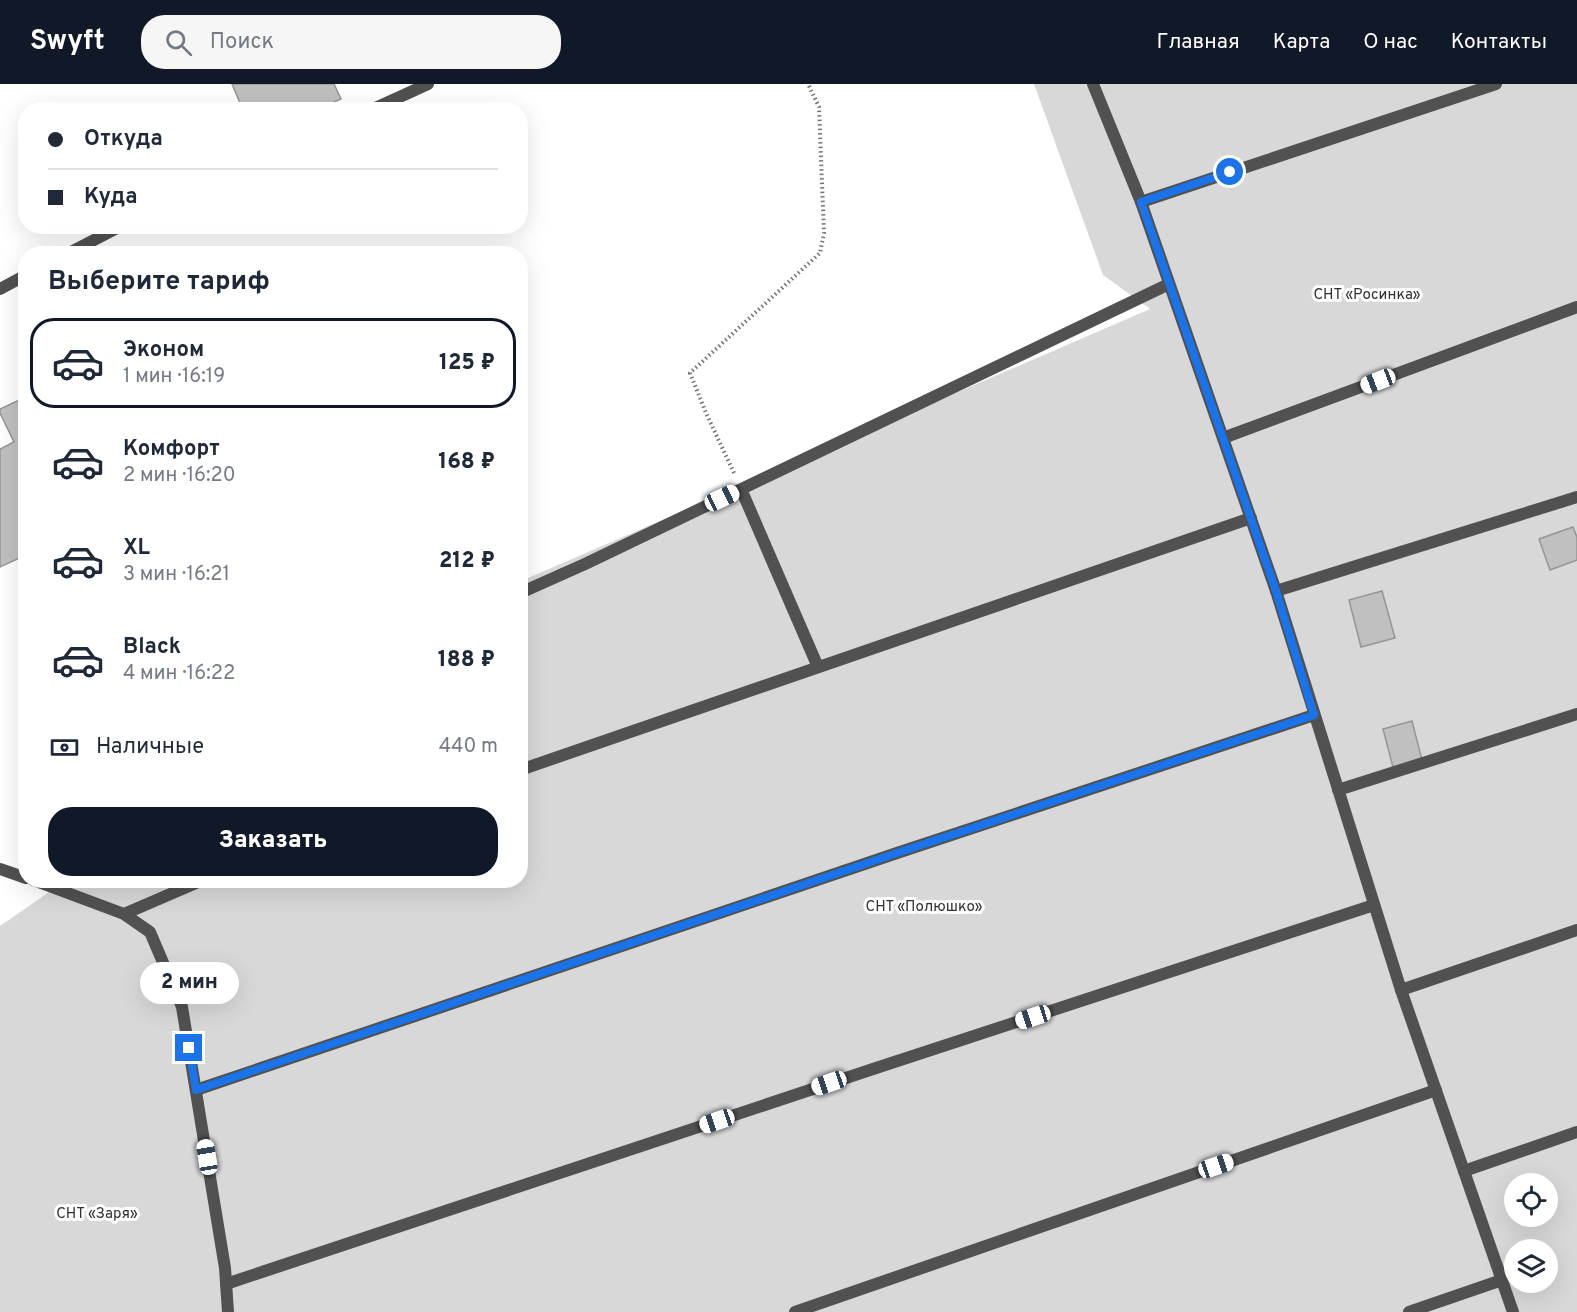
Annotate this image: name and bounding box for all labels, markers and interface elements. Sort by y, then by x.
search box [141,15,561,69]
text: Swyft [30,24,105,60]
icon: search [162,26,195,59]
text: Поиск [210,29,274,56]
text: Главная [1156,29,1240,56]
text: Карта [1273,29,1330,56]
text: О нас [1363,29,1418,56]
text: Контакты [1451,29,1547,56]
text: Откуда [84,126,163,153]
route start [1216,158,1243,185]
text: Куда [84,184,138,211]
text: Выберите тариф [48,265,270,299]
park label: СНТ «Росинка» [1313,286,1421,305]
icon: car [51,336,105,390]
text: Эконом [123,337,204,364]
text: 125 ₽ [439,350,495,377]
text: 1 мин · 16:19 [123,364,225,390]
car [1358,366,1398,396]
icon: car [51,435,105,489]
text: Комфорт [123,436,220,463]
text: 168 ₽ [438,449,495,476]
text: 2 мин · 16:20 [123,463,236,489]
car [702,482,742,514]
icon: car [51,534,105,588]
text: XL [123,535,150,562]
text: 212 ₽ [439,548,495,575]
text: 3 мин · 16:21 [123,562,230,588]
icon: car [51,633,105,687]
text: Black [123,634,181,661]
text: 188 ₽ [438,647,495,674]
text: 4 мин · 16:22 [123,661,235,687]
icon: cash [48,731,81,764]
text: Наличные [96,734,204,761]
text: 440 m [439,734,498,760]
button: Заказать [48,807,498,876]
park label: СНТ «Полюшко» [866,898,983,917]
callout: 2 мин [140,961,238,1003]
text: 2 мин [161,970,218,996]
car [1013,1003,1053,1031]
route end [175,1034,202,1061]
car [809,1069,849,1097]
car [697,1107,737,1135]
car [195,1138,219,1176]
car [1196,1152,1236,1180]
map controls [1504,1173,1558,1293]
button: locate [1504,1173,1558,1227]
park label: СНТ «Заря» [56,1205,138,1224]
button: layers [1504,1239,1558,1293]

